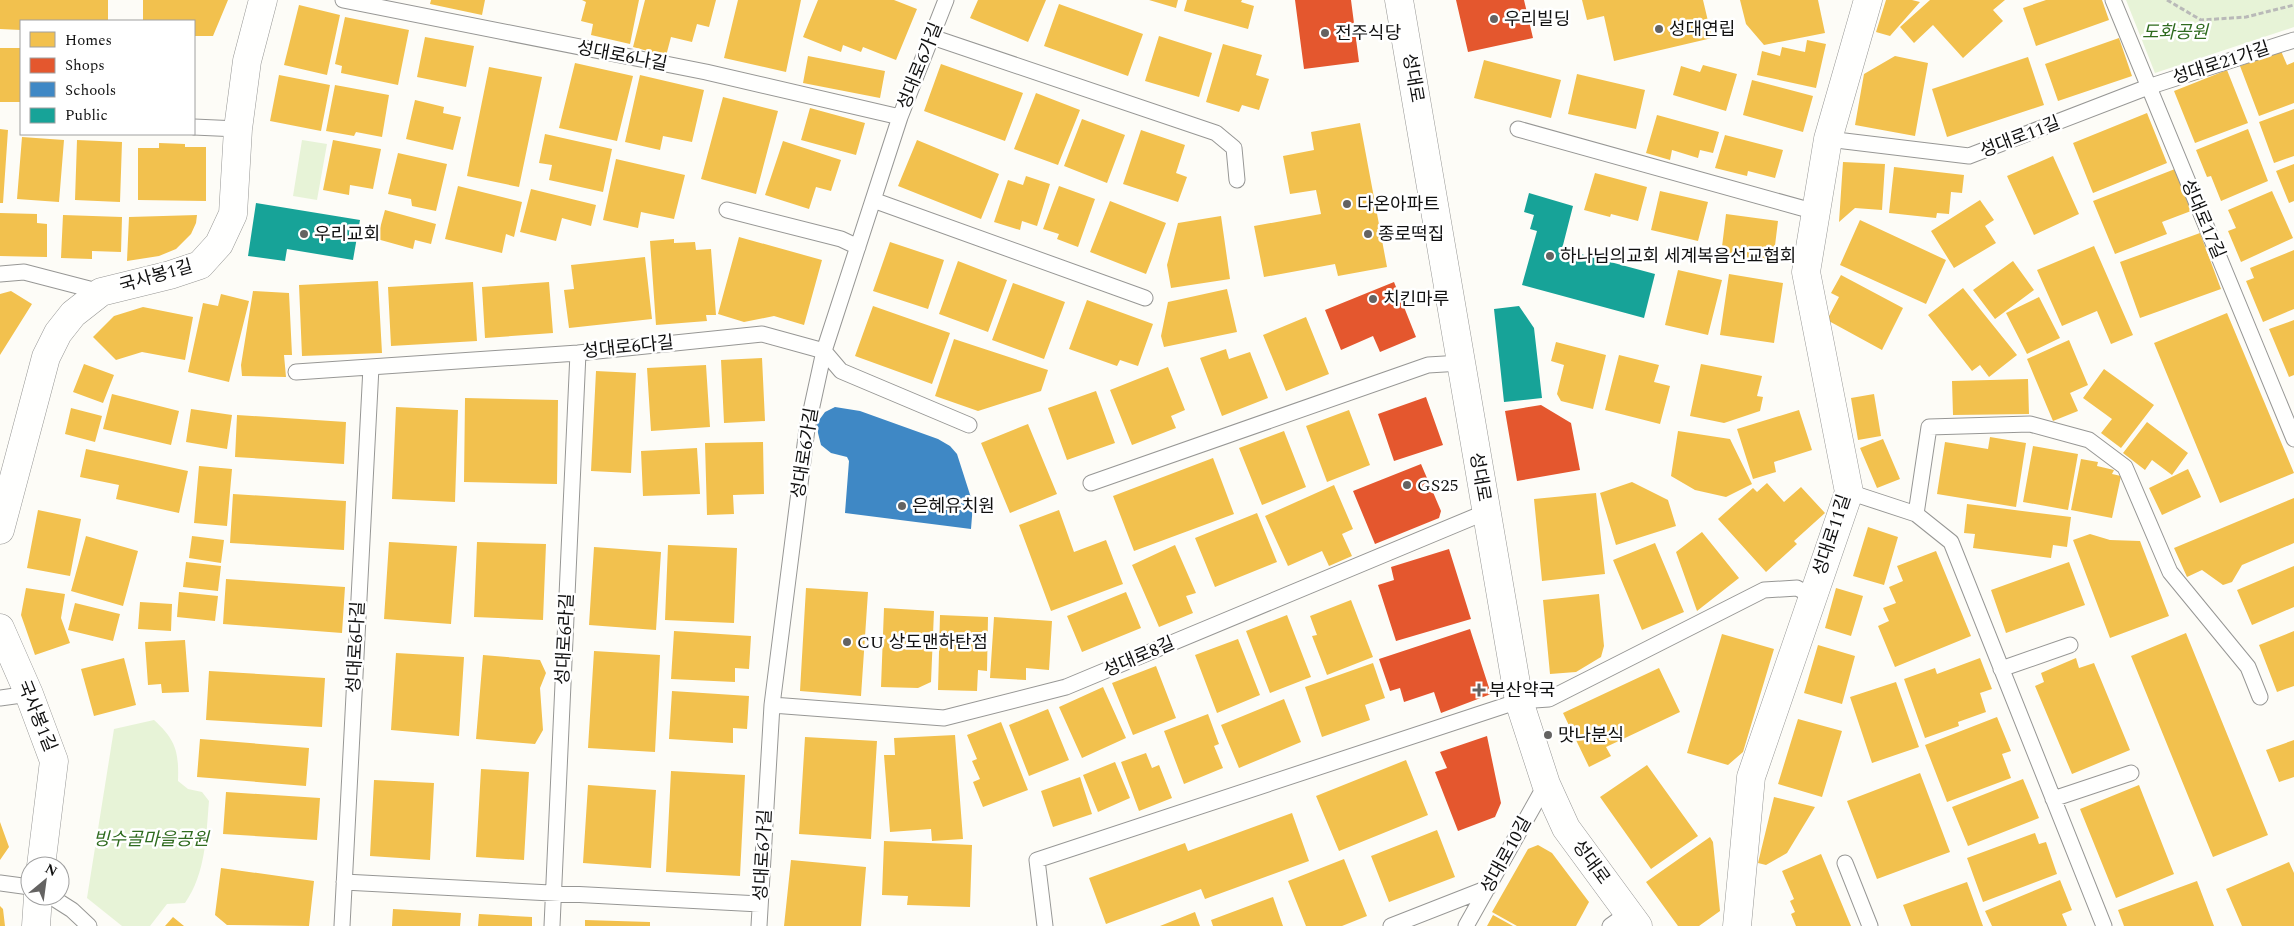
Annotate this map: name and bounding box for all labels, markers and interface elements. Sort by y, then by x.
place label: 우리빌딩 [1504,6,1570,33]
marker: 우리빌딩 [1488,13,1500,25]
place label: 성대연립 [1669,16,1735,43]
street label: 성대로6가길 [890,18,950,114]
park label: 도화공원 [2142,19,2210,46]
legend [20,20,195,135]
place label: 전주식당 [1335,20,1401,47]
marker: 성대연립 [1653,23,1665,35]
marker: 전주식당 [1319,27,1331,39]
text: Homes [65,29,112,52]
street label: 성대로6나길 [574,34,670,78]
street label: 성대로21가길 [2169,35,2273,91]
street label: 성대로 [1395,51,1431,105]
text: Shops [65,54,105,77]
text: Schools [65,79,116,102]
text: Public [65,104,108,127]
street label: 성대로11길 [1976,109,2064,165]
street label: 성대로17길 [2174,175,2232,263]
place label: 다온아파트 [1357,191,1440,218]
marker: 다온아파트 [1341,198,1353,210]
place label: 우리교회 [314,221,380,248]
place label: 종로떡집 [1378,221,1444,248]
marker: 우리교회 [298,228,310,240]
marker: 종로떡집 [1362,228,1374,240]
place label: 하나님의교회 세계복음선교협회 [1560,243,1796,270]
marker: 하나님의교회 세계복음선교협회 [1544,250,1556,262]
street label: 국사봉1길 [116,253,196,299]
place label: 치킨마루 [1383,286,1449,313]
marker: 치킨마루 [1367,293,1379,305]
street label: 성대로6다길 [581,329,675,365]
street label: 성대로6가길 [784,406,826,500]
street label: 성대로 [1462,450,1498,504]
place label: GS25 [1417,472,1458,499]
marker: GS25 [1401,479,1413,491]
street label: 성대로11길 [1806,491,1858,579]
place label: 은혜유치원 [912,493,995,520]
marker: 은혜유치원 [896,500,908,512]
street label: 성대로6라길 [549,592,581,686]
street label: 성대로6다길 [340,600,372,694]
place label: CU 상도맨하탄점 [857,629,988,656]
street label: 성대로8길 [1099,630,1179,684]
marker: CU 상도맨하탄점 [841,636,853,648]
street label: 국사봉1길 [10,676,64,756]
place label: 부산약국 [1489,677,1555,704]
marker: 부산약국 [1473,684,1485,696]
place label: 맛나분식 [1558,722,1624,749]
marker: 맛나분식 [1542,729,1554,741]
street label: 성대로6가길 [747,808,779,902]
street label: 성대로10길 [1474,812,1538,898]
park label: 빙수골마을공원 [93,826,210,853]
street label: 성대로 [1565,834,1617,890]
north arrow [20,856,70,906]
text: N [41,858,61,882]

